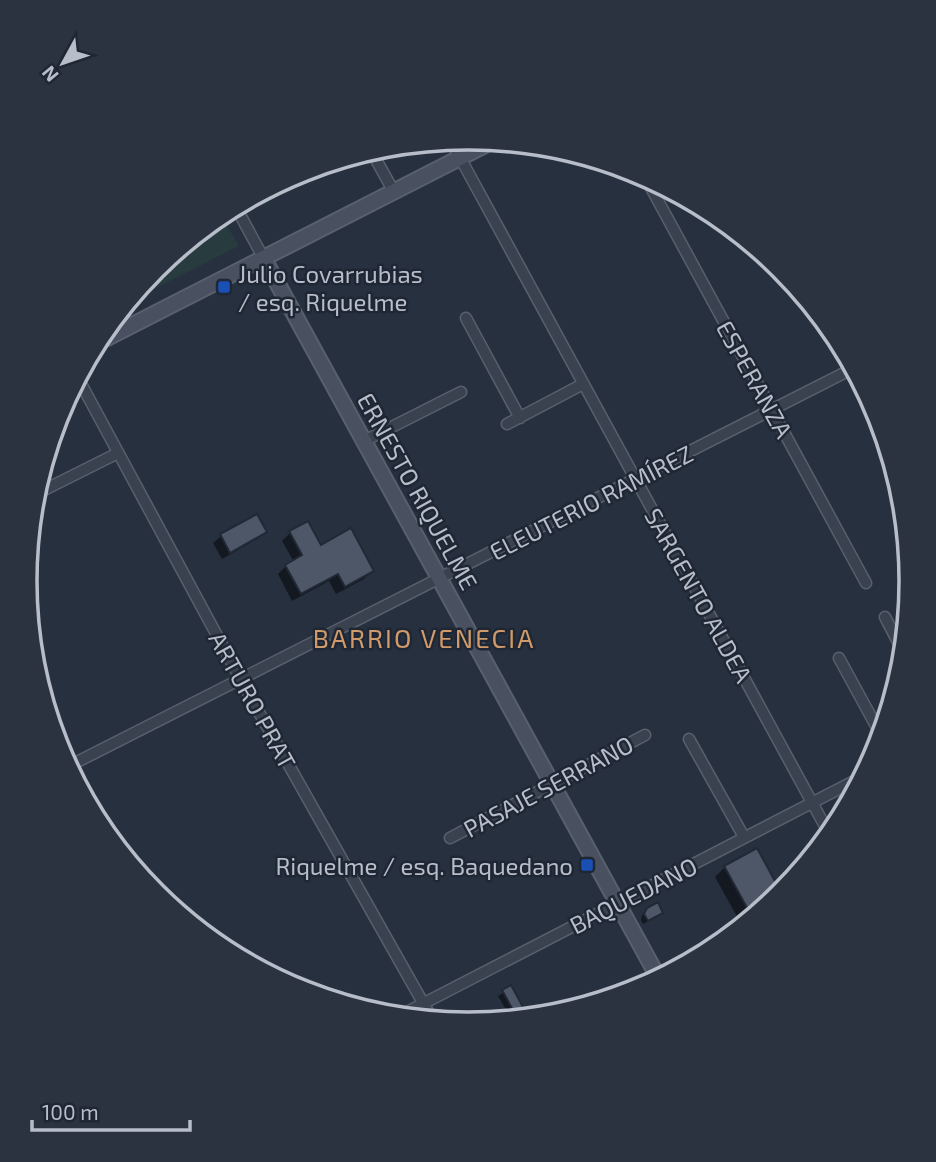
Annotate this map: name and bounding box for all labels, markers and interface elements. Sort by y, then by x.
north arrow [28,28,98,98]
text: N [36,62,63,87]
place label: Julio Covarrubias / esq. Riquelme [238,259,423,316]
marker: Julio Covarrubias / esq. Riquelme [216,279,232,295]
street label: ESPERANZA [711,315,799,443]
street label: ERNESTO RIQUELME [352,388,484,594]
street label: ELEUTERIO RAMÍREZ [485,438,697,566]
street label: SARGENTO ALDEA [639,503,759,687]
district label: BARRIO VENECIA [313,622,535,653]
street label: ARTURO PRAT [203,626,303,774]
street label: PASAJE SERRANO [458,729,638,843]
place label: Riquelme / esq. Baquedano [275,851,573,880]
street label: BAQUEDANO [565,851,701,939]
marker: Riquelme / esq. Baquedano [579,857,595,873]
scale bar [32,1088,189,1132]
text: 100 m [42,1099,99,1124]

